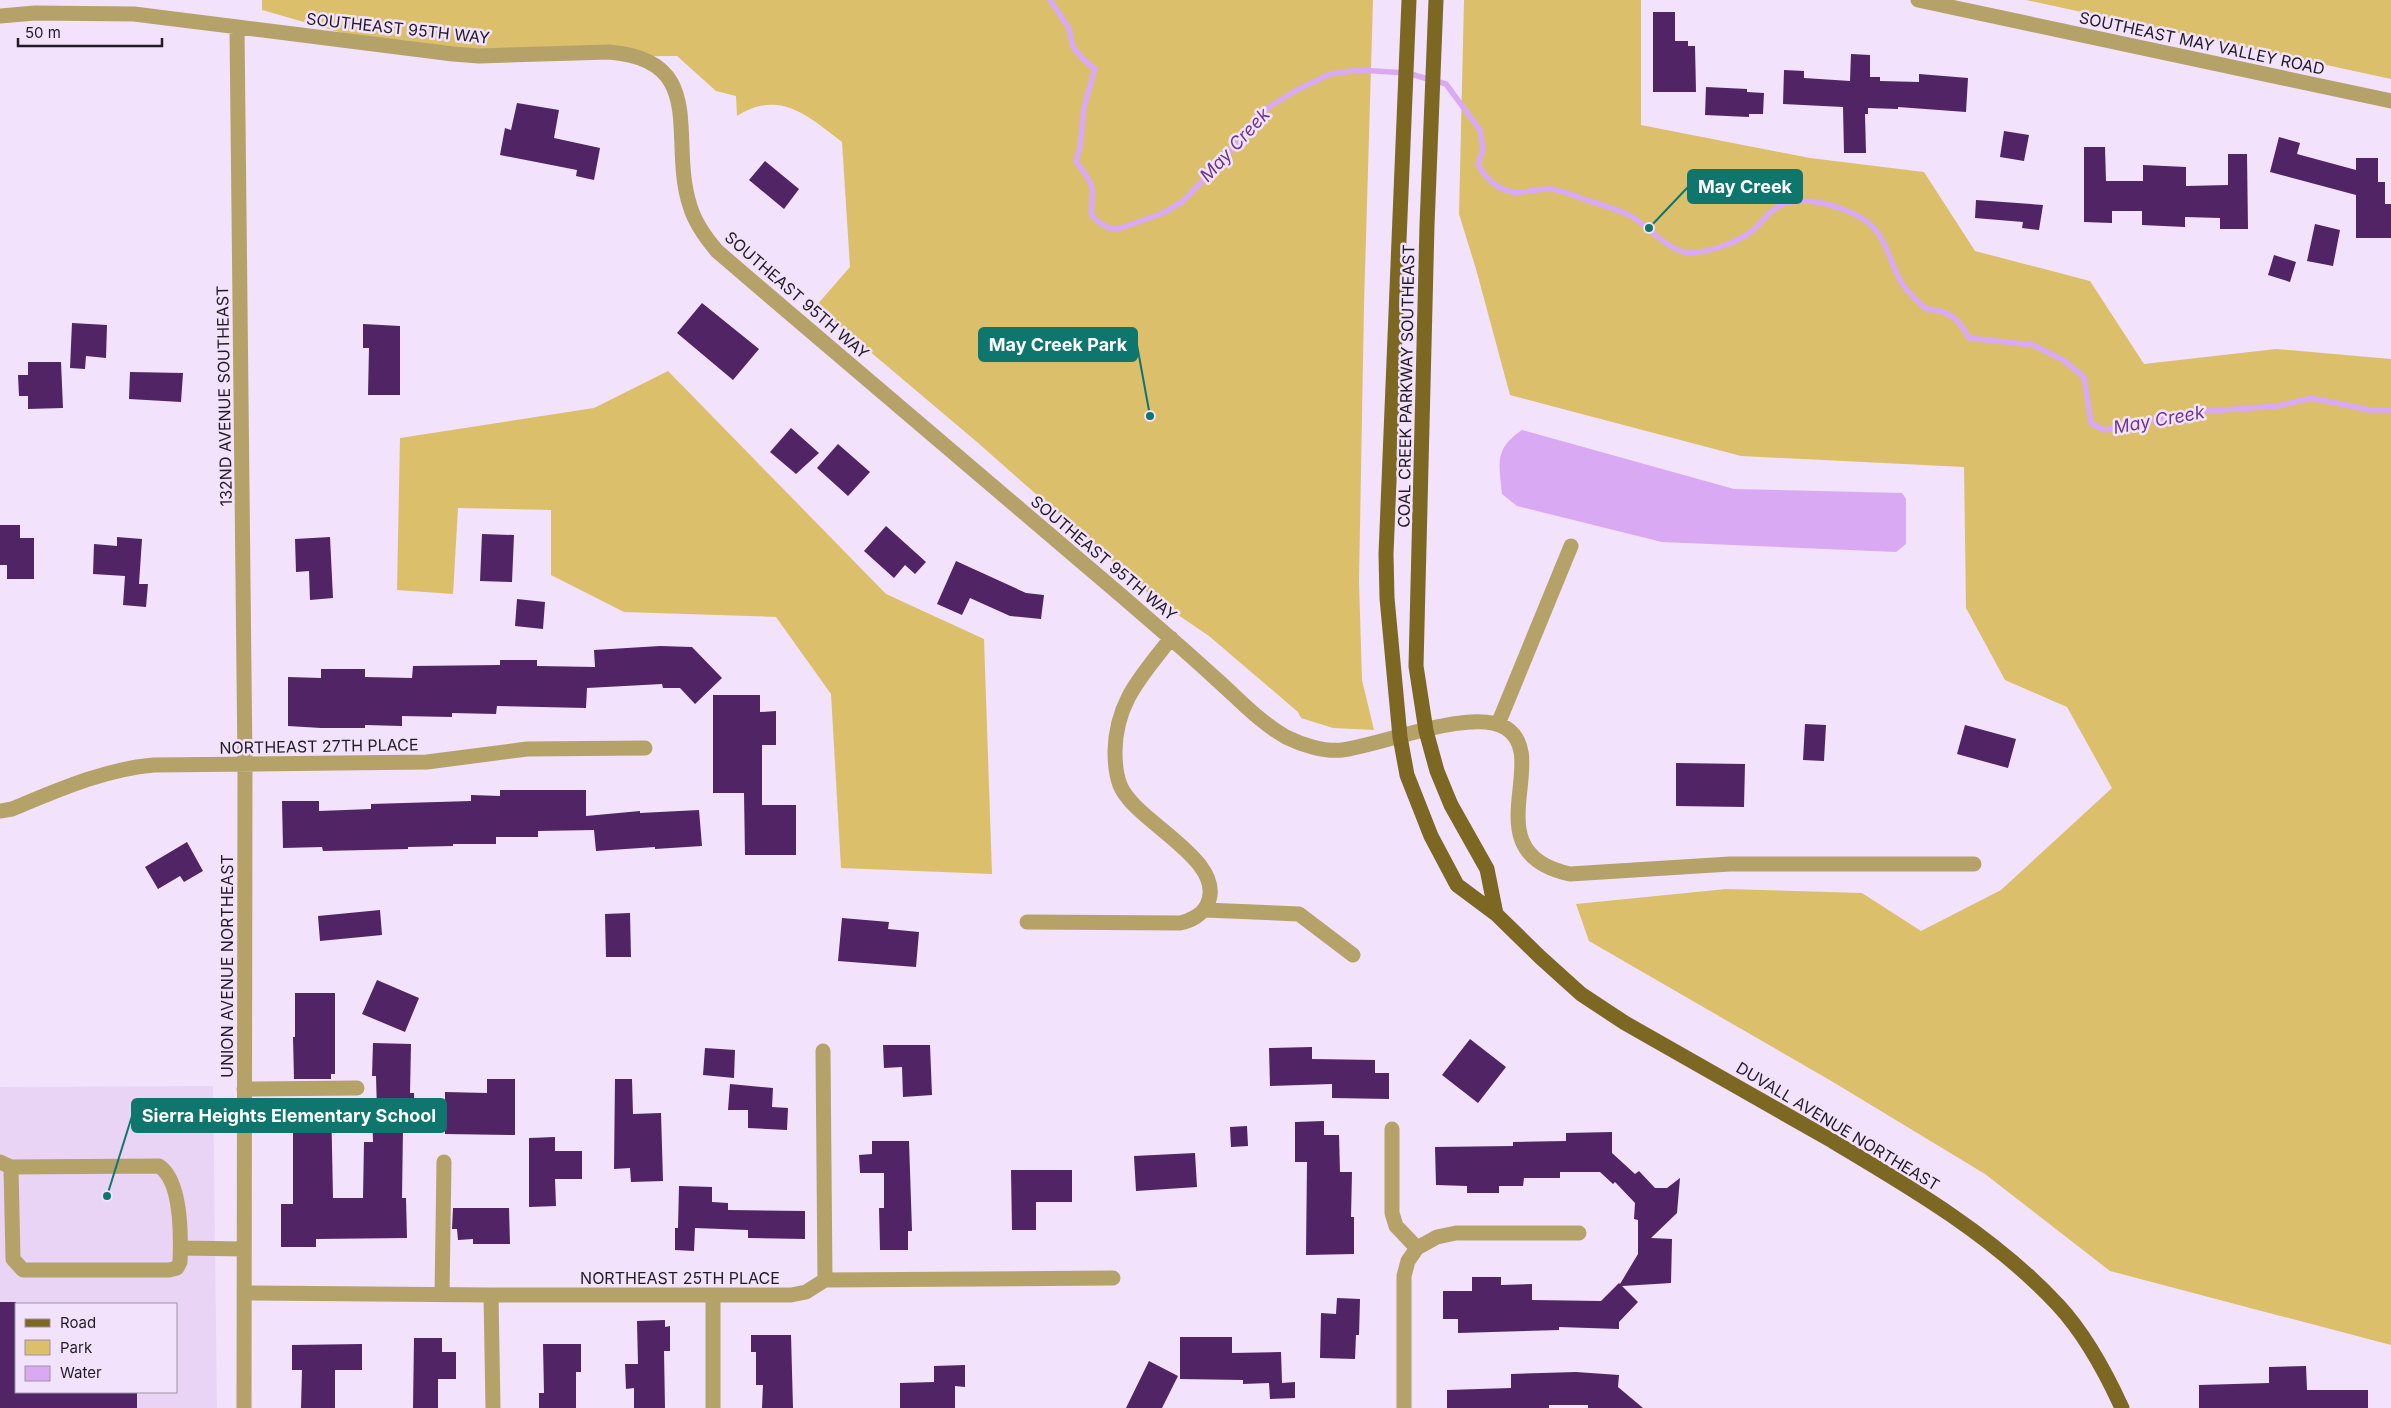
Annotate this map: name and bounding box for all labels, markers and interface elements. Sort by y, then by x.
street label: SOUTHEAST MAY VALLEY ROAD [2077,7,2327,79]
street label: SOUTHEAST 95TH WAY [305,8,491,48]
scale bar [18,15,161,47]
text: 50 m [25,23,61,42]
water label: May Creek [1195,103,1275,186]
callout: May Creek [1688,170,1802,203]
text: May Creek [1698,176,1793,197]
street label: SOUTHEAST 95TH WAY [721,227,873,363]
street label: COAL CREEK PARKWAY SOUTHEAST [1394,244,1418,528]
street label: 132ND AVENUE SOUTHEAST [212,285,236,507]
callout: May Creek Park [979,328,1137,361]
text: May Creek Park [989,334,1128,355]
water label: May Creek [2112,401,2207,438]
street label: SOUTHEAST 95TH WAY [1027,491,1181,625]
street label: NORTHEAST 27TH PLACE [219,734,419,758]
street label: UNION AVENUE NORTHEAST [217,854,237,1078]
street label: DUVALL AVENUE NORTHEAST [1733,1057,1943,1195]
callout: Sierra Heights Elementary School [132,1099,446,1132]
text: Sierra Heights Elementary School [142,1105,436,1126]
street label: NORTHEAST 25TH PLACE [580,1268,780,1288]
legend [15,1303,178,1393]
text: Road [60,1313,96,1332]
text: Park [60,1338,93,1357]
text: Water [60,1363,102,1382]

